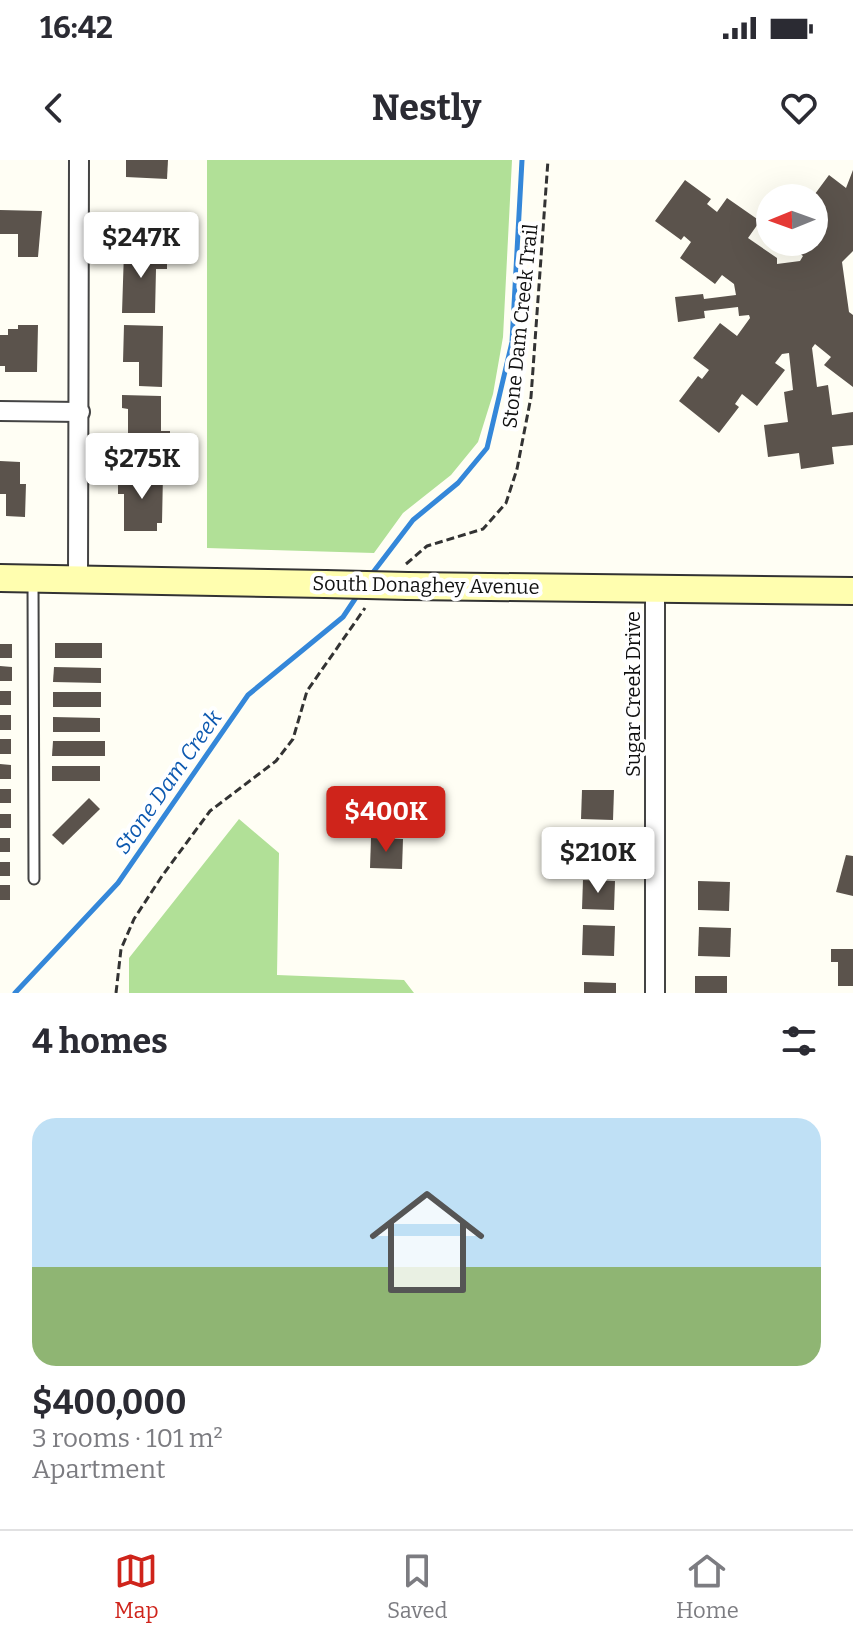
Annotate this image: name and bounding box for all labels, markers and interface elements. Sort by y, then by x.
text: 16:42 [40,10,113,46]
icon: back [32,86,76,130]
text: Nestly [372,86,481,130]
icon: heart [777,86,821,130]
north arrow [756,184,828,256]
map controls [756,184,828,256]
pin: $247K [85,212,197,280]
text: $247K [102,222,180,253]
street label: Stone Dam Creek Trail [497,222,543,430]
pin: $275K [86,433,198,501]
text: $275K [104,443,180,474]
street label: South Donaghey Avenue [312,571,540,599]
street label: Sugar Creek Drive [621,611,645,777]
water label: Stone Dam Creek [108,704,228,859]
pin: $400K [330,786,442,854]
text: $400K [344,796,428,827]
pin: $210K [542,827,654,895]
text: $210K [560,837,636,868]
icon: filters [777,1019,821,1063]
text: 4 homes [32,1021,168,1062]
icon: home [355,1170,499,1314]
text: $400,000 [32,1382,187,1423]
text: 3 rooms · 101 m² [32,1423,223,1454]
text: Apartment [32,1454,165,1485]
tab: Map [114,1549,159,1624]
tab: Saved [387,1549,447,1624]
tab: Home [676,1549,739,1624]

